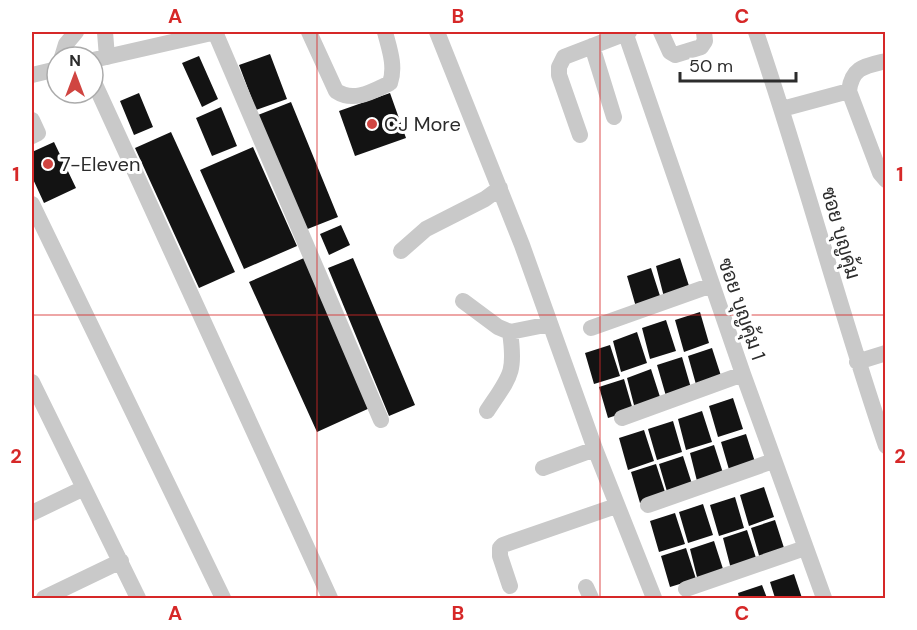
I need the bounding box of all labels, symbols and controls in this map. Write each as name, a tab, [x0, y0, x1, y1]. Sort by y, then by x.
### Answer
text: A	[168, 3, 182, 29]
text: B	[452, 3, 464, 29]
text: C	[735, 3, 749, 29]
north arrow	[45, 45, 105, 105]
scale bar	[680, 45, 796, 83]
text: N	[69, 50, 81, 71]
text: 50 m	[689, 54, 733, 78]
place label: CJ More	[384, 111, 461, 137]
marker: CJ More	[365, 117, 379, 131]
place label: 7-Eleven	[60, 151, 140, 177]
marker: 7-Eleven	[41, 157, 55, 171]
text: 1	[12, 161, 20, 187]
text: 1	[896, 161, 904, 187]
street label: ซอย บุญคุ้ม	[814, 184, 867, 282]
street label: ซอย บุญคุ้ม 1	[711, 255, 772, 364]
text: 2	[10, 443, 22, 469]
text: 2	[894, 443, 906, 469]
text: A	[168, 600, 182, 626]
text: B	[452, 600, 464, 626]
text: C	[735, 600, 749, 626]

